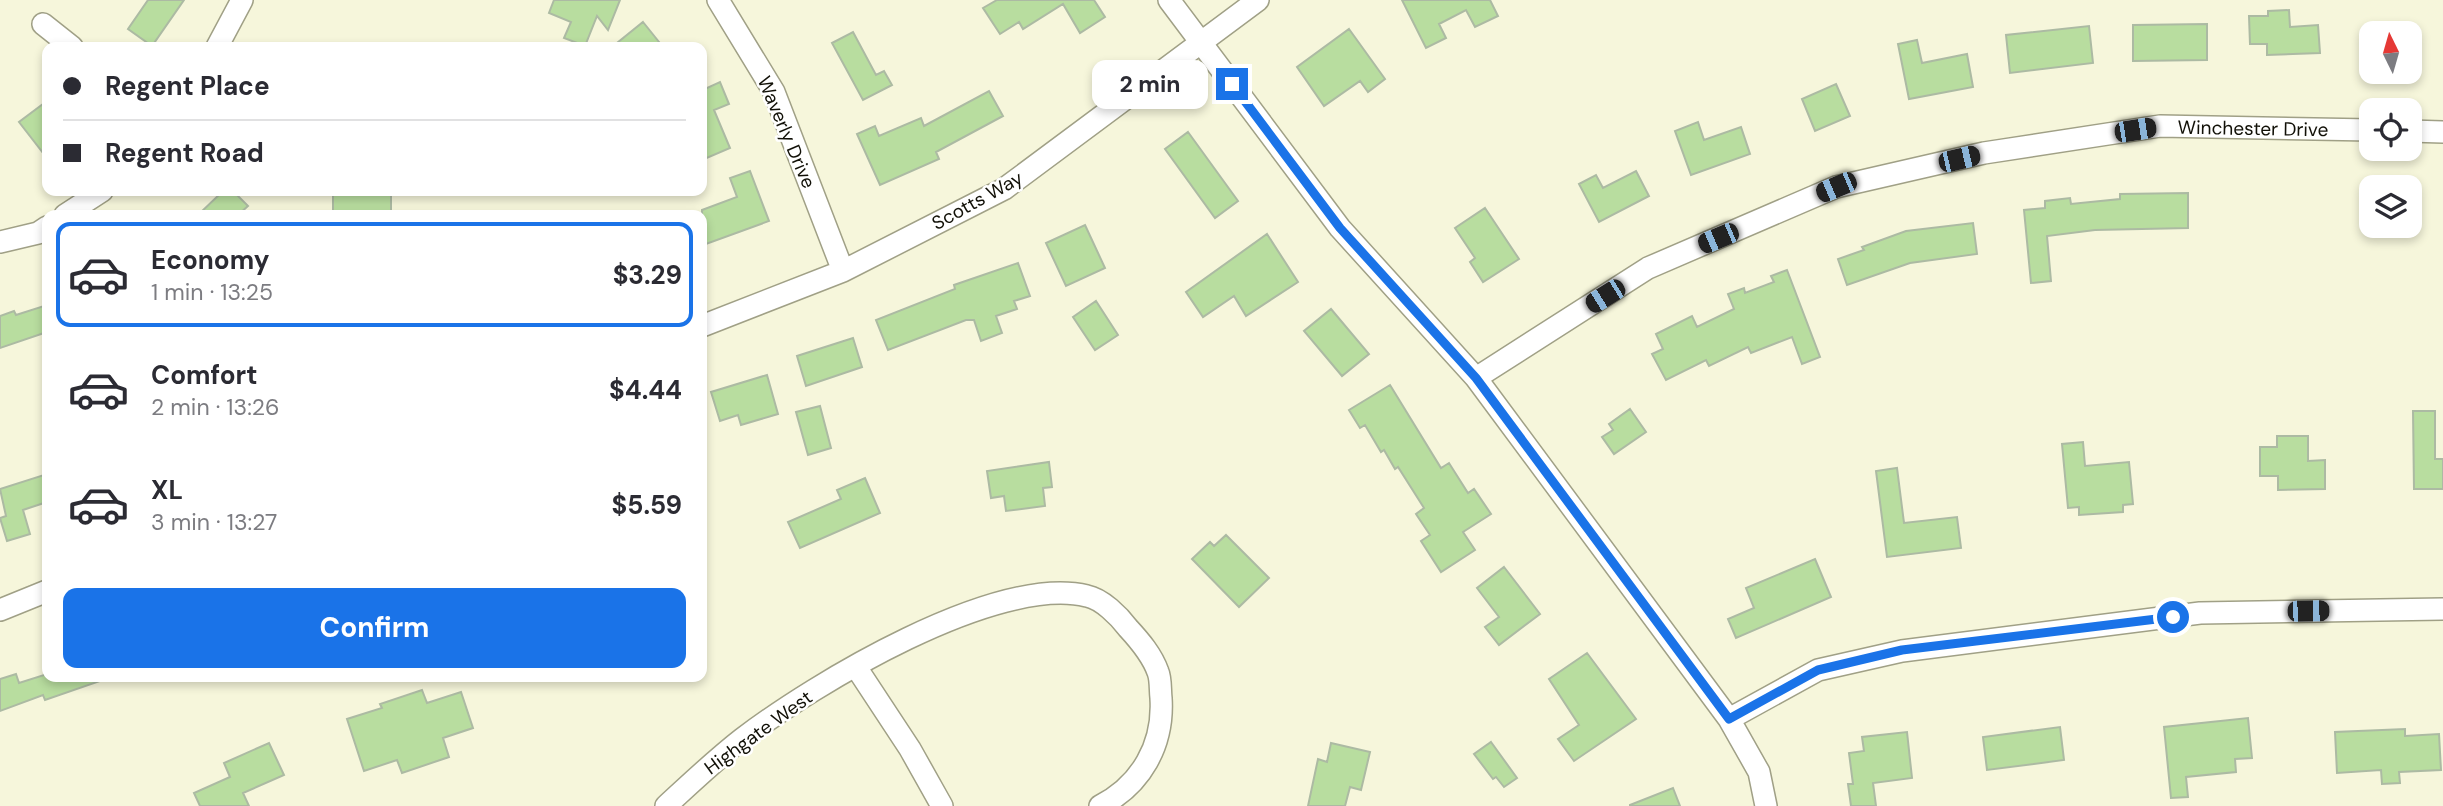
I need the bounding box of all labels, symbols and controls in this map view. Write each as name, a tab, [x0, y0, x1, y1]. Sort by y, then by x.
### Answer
north arrow	[2359, 21, 2422, 84]
map controls	[2359, 21, 2422, 238]
callout: 2 min	[1092, 60, 1208, 108]
route end	[1216, 68, 1248, 100]
text: Regent Place	[105, 69, 270, 103]
text: 2 min	[1120, 69, 1180, 99]
street label: Waverly Drive	[752, 72, 821, 192]
button: locate	[2359, 98, 2422, 161]
street label: Winchester Drive	[2177, 115, 2329, 142]
car	[2113, 116, 2158, 144]
text: Regent Road	[105, 136, 264, 170]
car	[1937, 144, 1982, 174]
street label: Scotts Way	[927, 165, 1028, 236]
car	[1813, 169, 1860, 205]
button: layers	[2359, 175, 2422, 238]
car	[1695, 220, 1742, 256]
icon: car	[67, 243, 130, 306]
text: Economy	[151, 243, 269, 277]
text: $3.29	[613, 258, 682, 292]
car	[1582, 276, 1629, 316]
text: 1 min · 13:25	[151, 277, 273, 307]
icon: car	[67, 358, 130, 421]
text: Comfort	[151, 358, 257, 392]
text: $4.44	[609, 373, 682, 407]
text: 2 min · 13:26	[151, 392, 279, 422]
icon: car	[67, 473, 130, 536]
text: XL	[151, 473, 183, 507]
text: $5.59	[612, 488, 682, 522]
text: 3 min · 13:27	[151, 507, 277, 537]
button: Confirm	[63, 588, 686, 668]
car	[2287, 600, 2330, 622]
route start	[2157, 601, 2189, 633]
street label: Highgate West	[699, 685, 817, 780]

